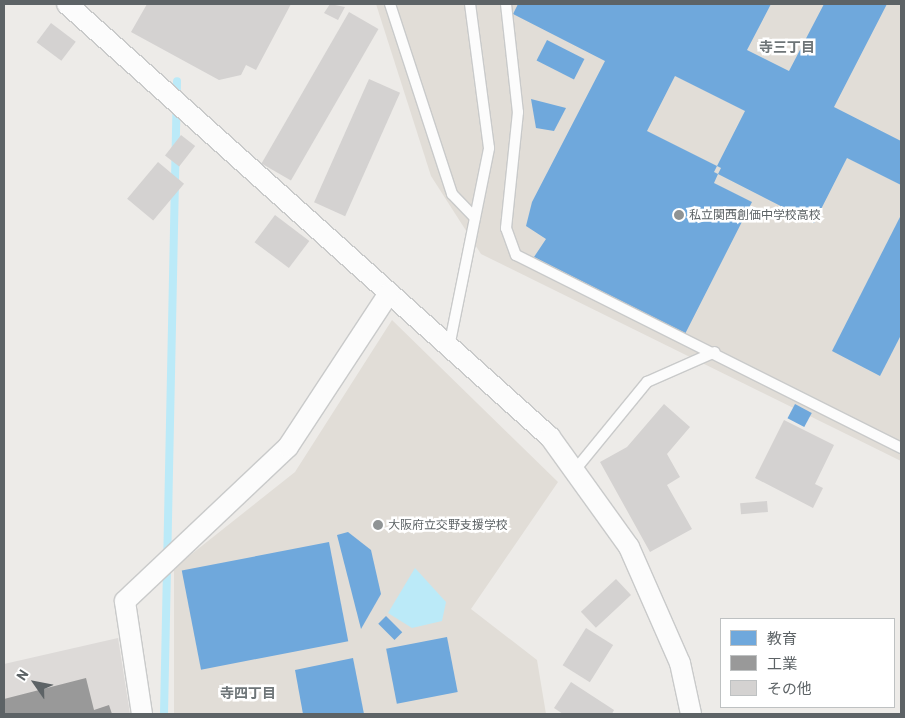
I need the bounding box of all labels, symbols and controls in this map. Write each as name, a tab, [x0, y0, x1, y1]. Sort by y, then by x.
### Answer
district label: 寺三丁目	[759, 39, 815, 55]
place label: 私立関西創価中学校高校	[689, 208, 821, 222]
marker: 私立関西創価中学校高校	[673, 209, 685, 221]
place label: 大阪府立交野支援学校	[388, 518, 508, 532]
marker: 大阪府立交野支援学校	[372, 519, 384, 531]
legend	[720, 618, 895, 708]
text: 教育	[767, 629, 797, 647]
text: 工業	[767, 654, 797, 672]
north arrow	[10, 658, 60, 708]
text: N	[12, 666, 32, 683]
text: その他	[767, 679, 812, 697]
district label: 寺四丁目	[220, 685, 276, 701]

